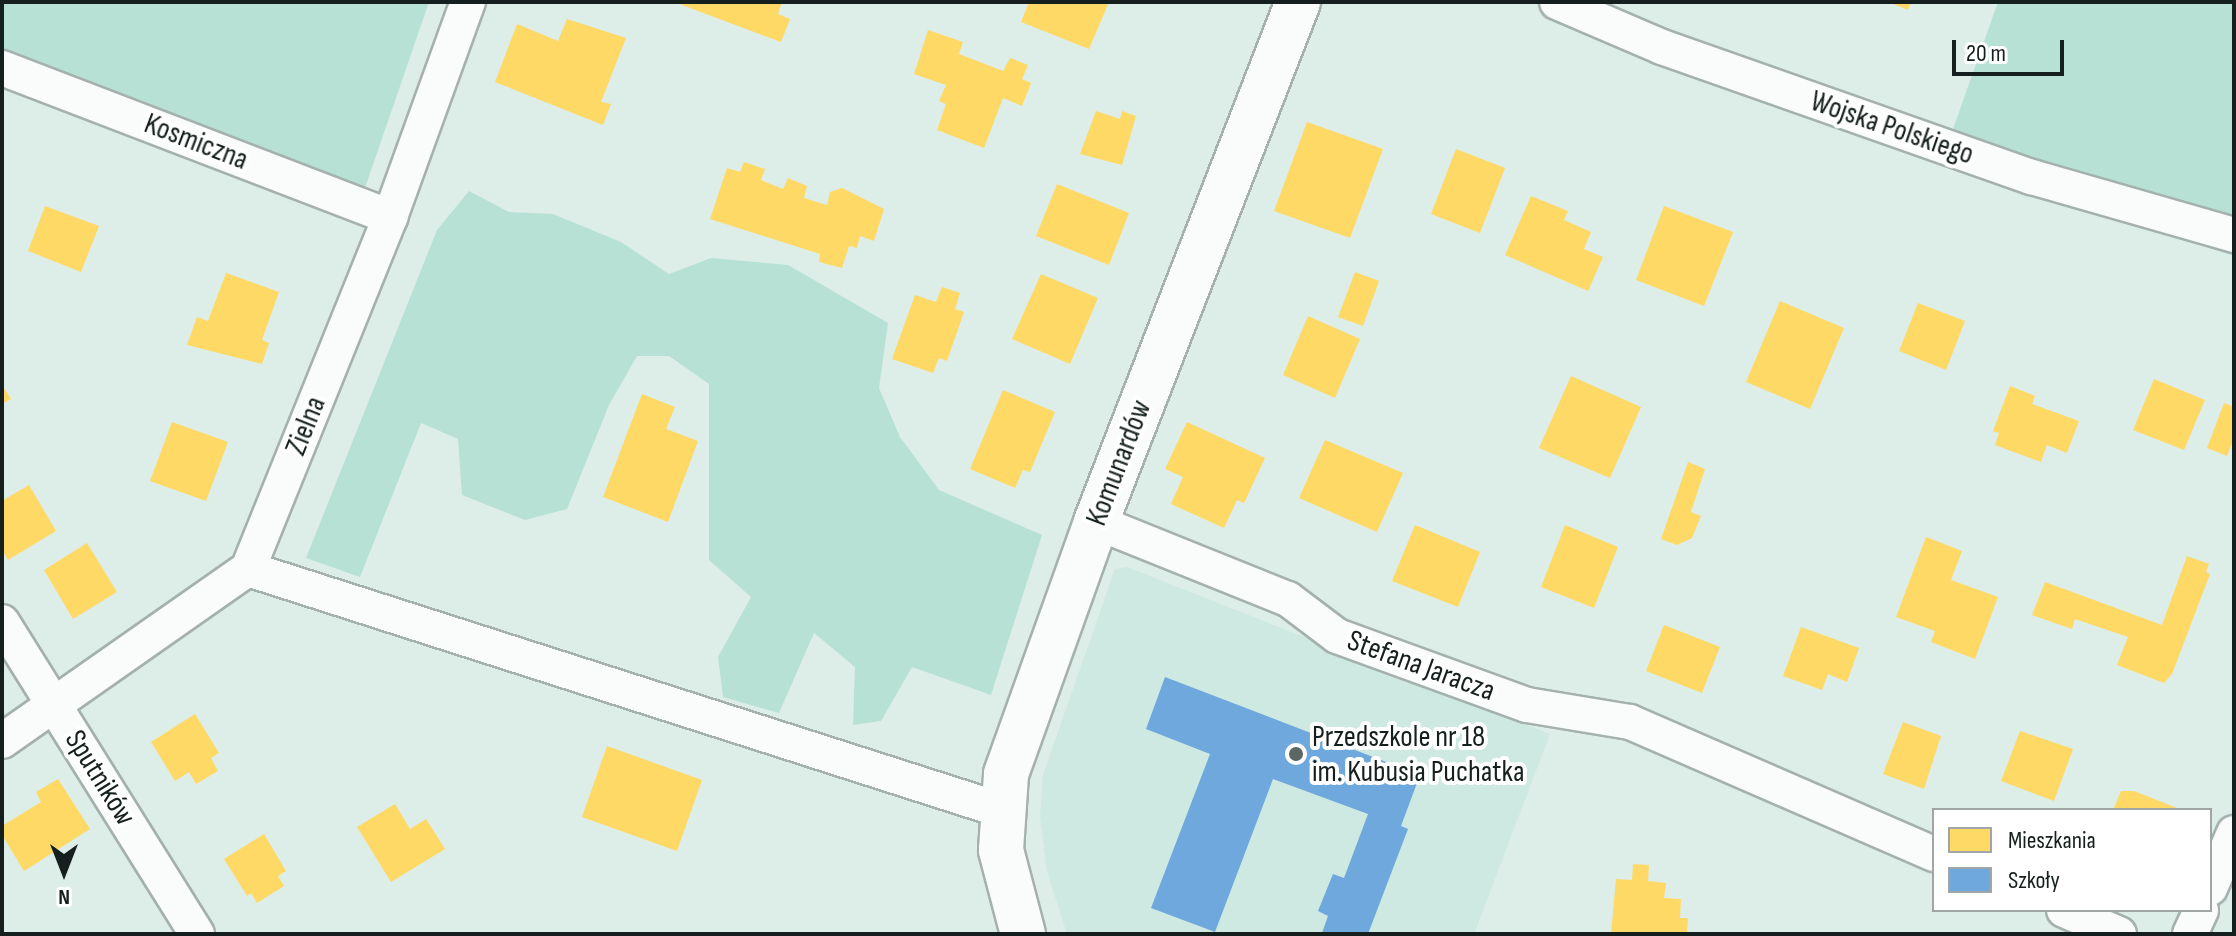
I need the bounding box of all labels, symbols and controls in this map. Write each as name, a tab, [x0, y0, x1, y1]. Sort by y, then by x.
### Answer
scale bar	[1956, 24, 2068, 74]
text: 20 m	[1966, 39, 2006, 68]
street label: Wojska Polskiego	[1806, 83, 1978, 173]
street label: Kosmiczna	[139, 106, 253, 178]
street label: Zielna	[278, 391, 334, 461]
street label: Komunardów	[1079, 395, 1159, 531]
street label: Stefana Jaracza	[1342, 623, 1500, 709]
place label: Przedszkole nr 18 im. Kubusia Puchatka	[1312, 719, 1524, 790]
street label: Sputników	[57, 724, 143, 832]
marker: Przedszkole nr 18 im. Kubusia Puchatka	[1287, 745, 1305, 763]
legend	[1932, 808, 2212, 912]
text: Mieszkania	[2008, 826, 2096, 855]
north arrow	[24, 832, 104, 912]
text: Szkoły	[2008, 866, 2060, 895]
text: N	[58, 883, 70, 910]

